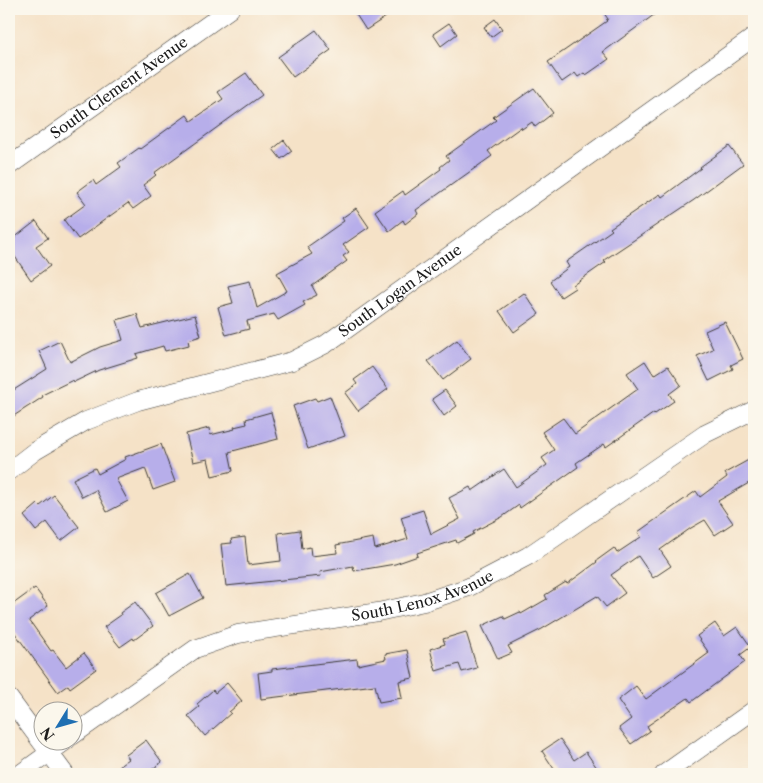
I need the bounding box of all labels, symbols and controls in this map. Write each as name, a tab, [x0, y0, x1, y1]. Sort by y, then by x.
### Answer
street label: South Clement Avenue	[46, 32, 191, 143]
street label: South Logan Avenue	[335, 240, 465, 341]
street label: South Lenox Avenue	[350, 566, 497, 625]
north arrow	[32, 700, 82, 750]
text: N	[37, 724, 58, 744]

